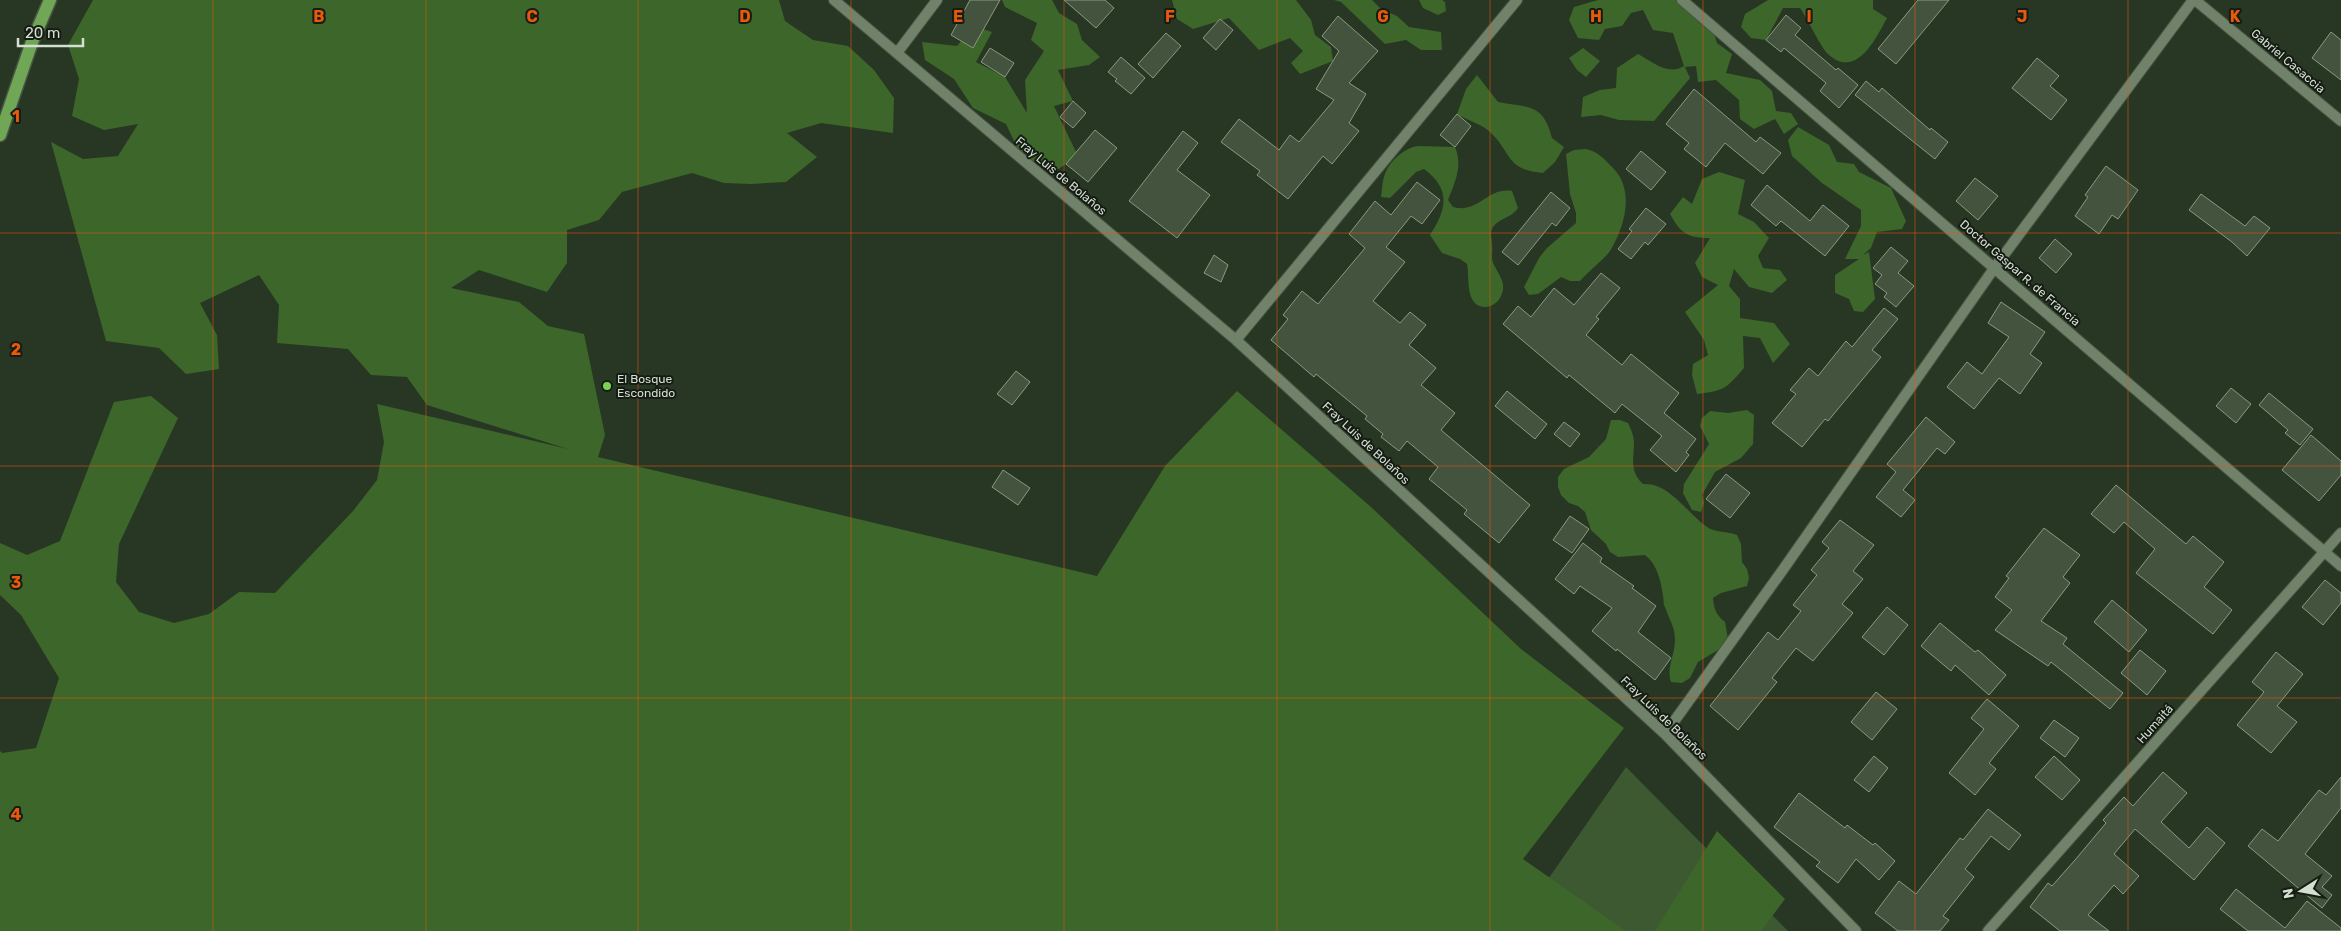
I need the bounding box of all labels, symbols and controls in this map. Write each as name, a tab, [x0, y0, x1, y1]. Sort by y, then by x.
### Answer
text: B	[313, 7, 325, 26]
text: C	[526, 7, 538, 26]
text: D	[739, 7, 751, 26]
text: E	[953, 7, 963, 26]
text: F	[1165, 7, 1175, 26]
text: G	[1377, 7, 1389, 26]
text: H	[1590, 7, 1602, 26]
text: I	[1806, 7, 1812, 26]
text: J	[2017, 7, 2027, 26]
text: K	[2230, 7, 2241, 26]
scale bar	[18, 15, 82, 47]
text: 20 m	[25, 24, 60, 42]
street label: Gabriel Casaccia	[2248, 26, 2328, 96]
text: 1	[12, 107, 20, 126]
street label: Fray Luis de Bolaños	[1013, 134, 1109, 218]
street label: Doctor Gaspar R. de Francia	[1957, 217, 2083, 329]
text: 2	[11, 340, 21, 359]
place label: El Bosque Escondido	[617, 372, 675, 400]
marker: El Bosque Escondido	[601, 380, 613, 392]
street label: Fray Luis de Bolaños	[1319, 399, 1413, 487]
text: 3	[11, 573, 21, 592]
street label: Fray Luis de Bolaños	[1618, 673, 1710, 763]
street label: Humaitá	[2134, 702, 2176, 746]
text: 4	[11, 805, 22, 824]
north arrow	[2276, 866, 2326, 916]
text: N	[2279, 887, 2298, 900]

